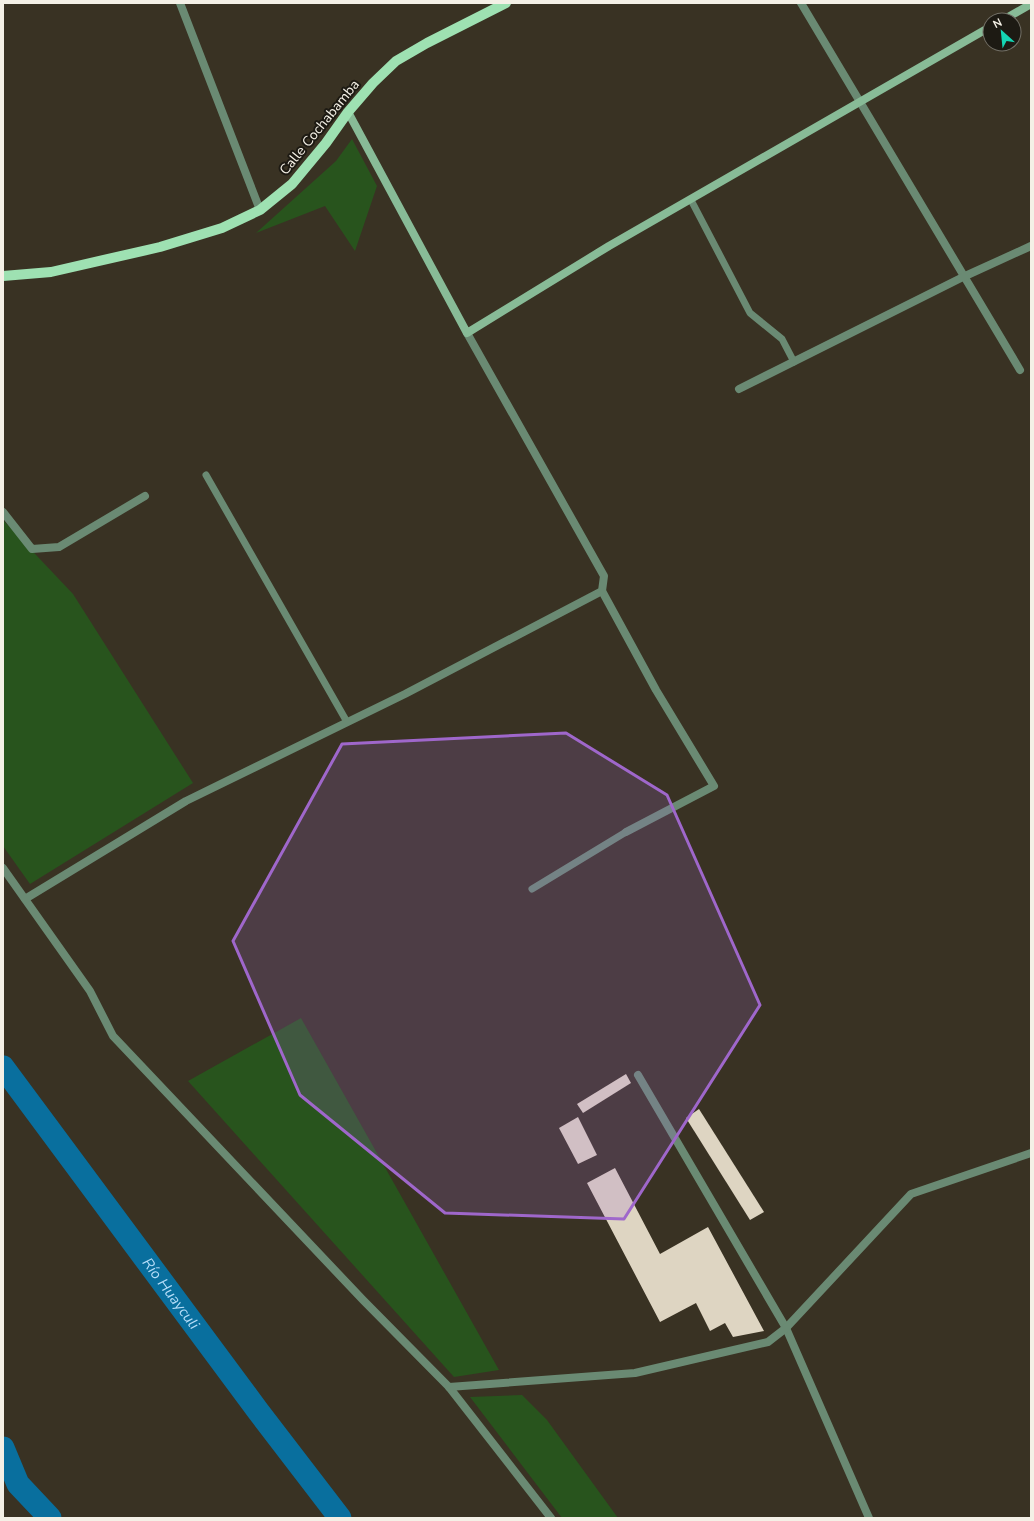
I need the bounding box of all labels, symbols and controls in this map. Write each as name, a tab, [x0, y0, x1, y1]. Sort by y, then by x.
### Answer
north arrow	[982, 12, 1022, 52]
text: N	[991, 15, 1005, 32]
street label: Calle Cochabamba	[275, 76, 364, 179]
water label: Río Huayculi	[138, 1254, 204, 1334]

